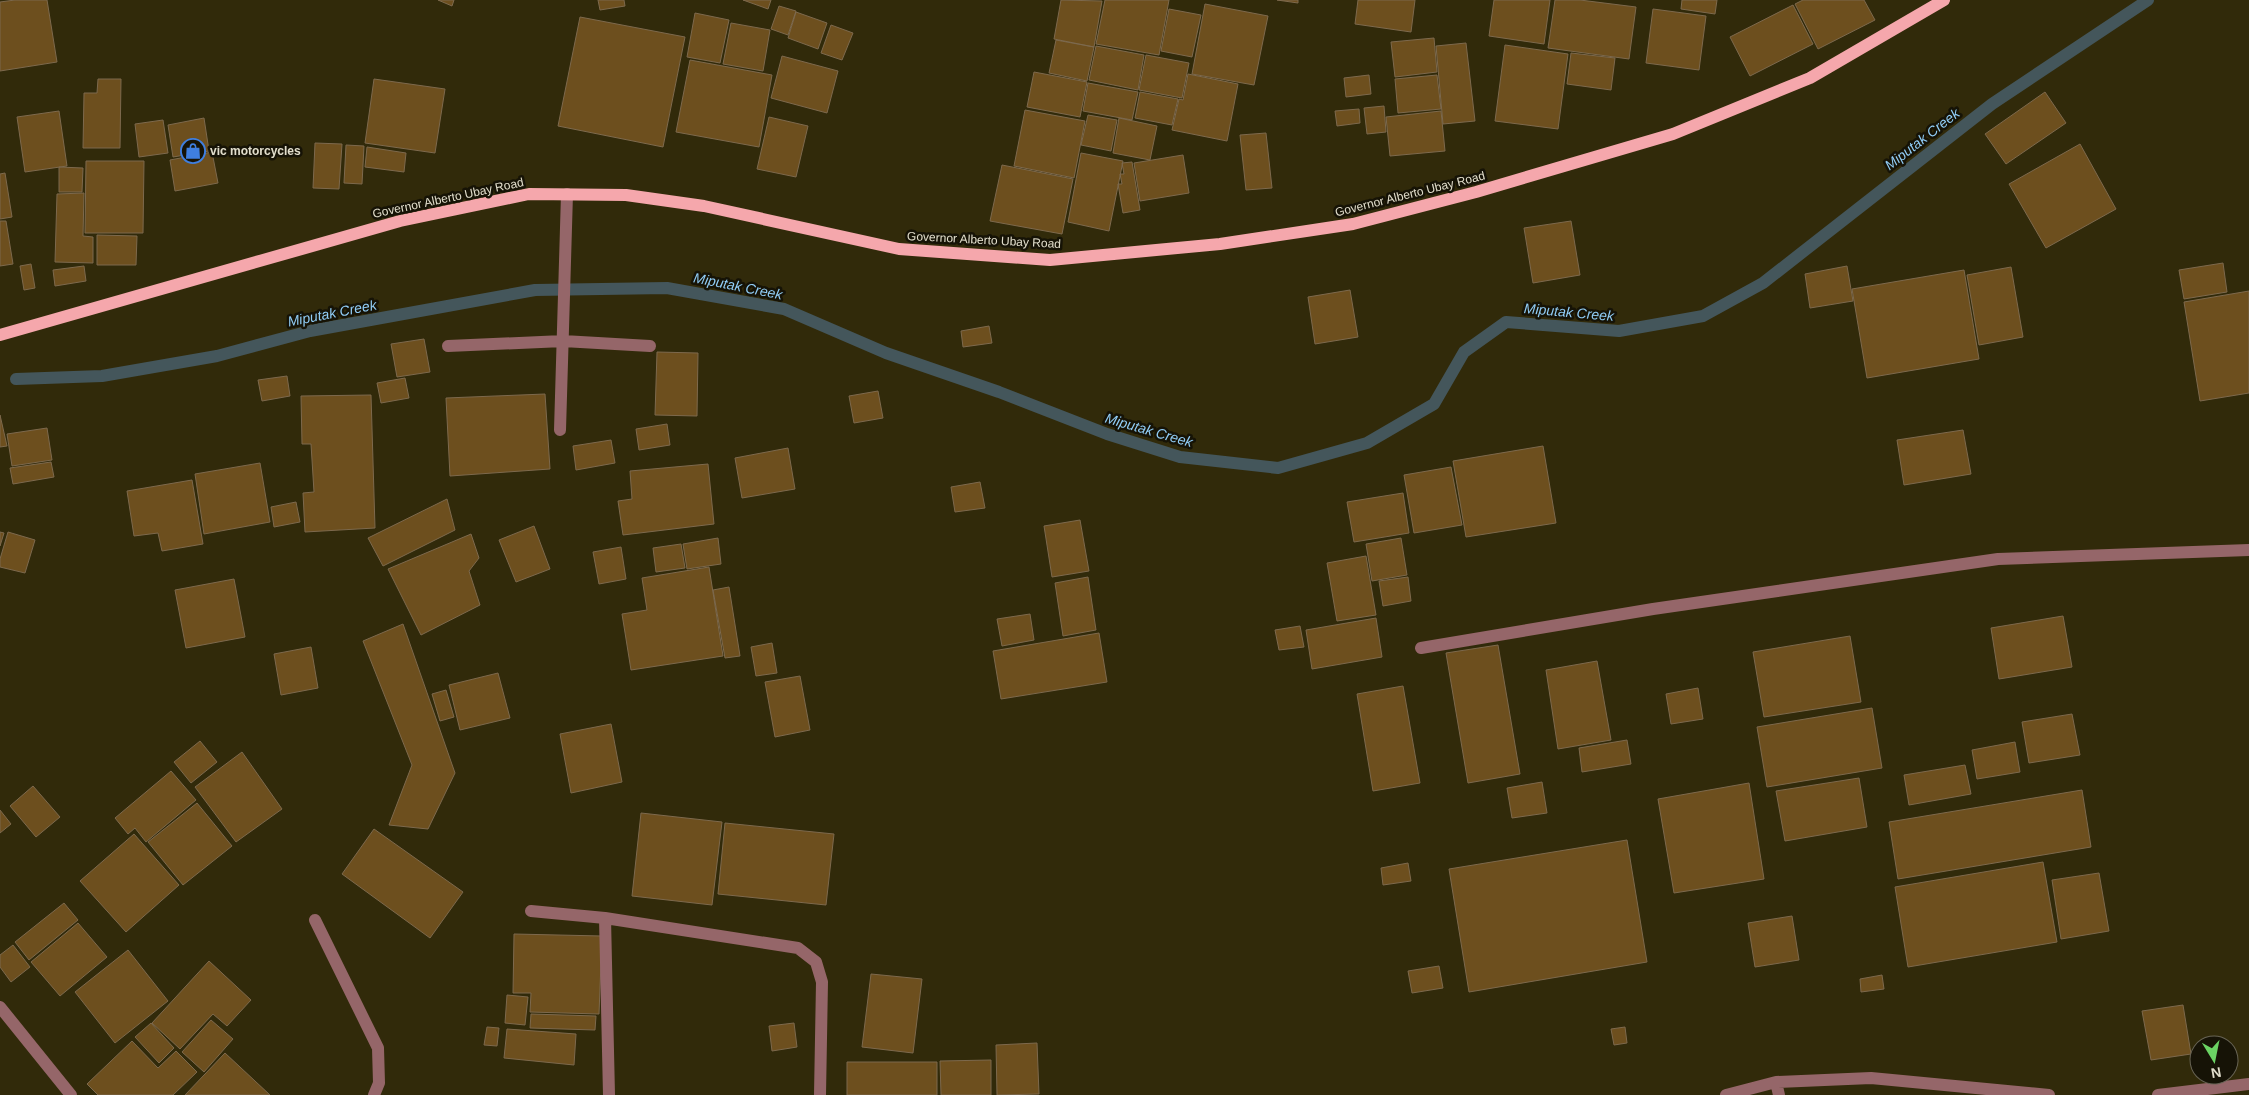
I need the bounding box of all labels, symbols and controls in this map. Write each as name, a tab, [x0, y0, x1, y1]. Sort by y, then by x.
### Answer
water label: Miputak Creek	[1882, 104, 1963, 173]
shop icon: vic motorcycles	[180, 138, 206, 164]
place label: vic motorcycles	[210, 144, 301, 158]
street label: Governor Alberto Ubay Road	[1334, 169, 1486, 219]
street label: Governor Alberto Ubay Road	[371, 175, 525, 221]
street label: Governor Alberto Ubay Road	[907, 229, 1061, 251]
water label: Miputak Creek	[692, 270, 785, 303]
water label: Miputak Creek	[286, 296, 379, 329]
water label: Miputak Creek	[1523, 300, 1616, 324]
water label: Miputak Creek	[1103, 410, 1196, 450]
north arrow	[2189, 1035, 2239, 1085]
text: N	[2210, 1064, 2223, 1082]

